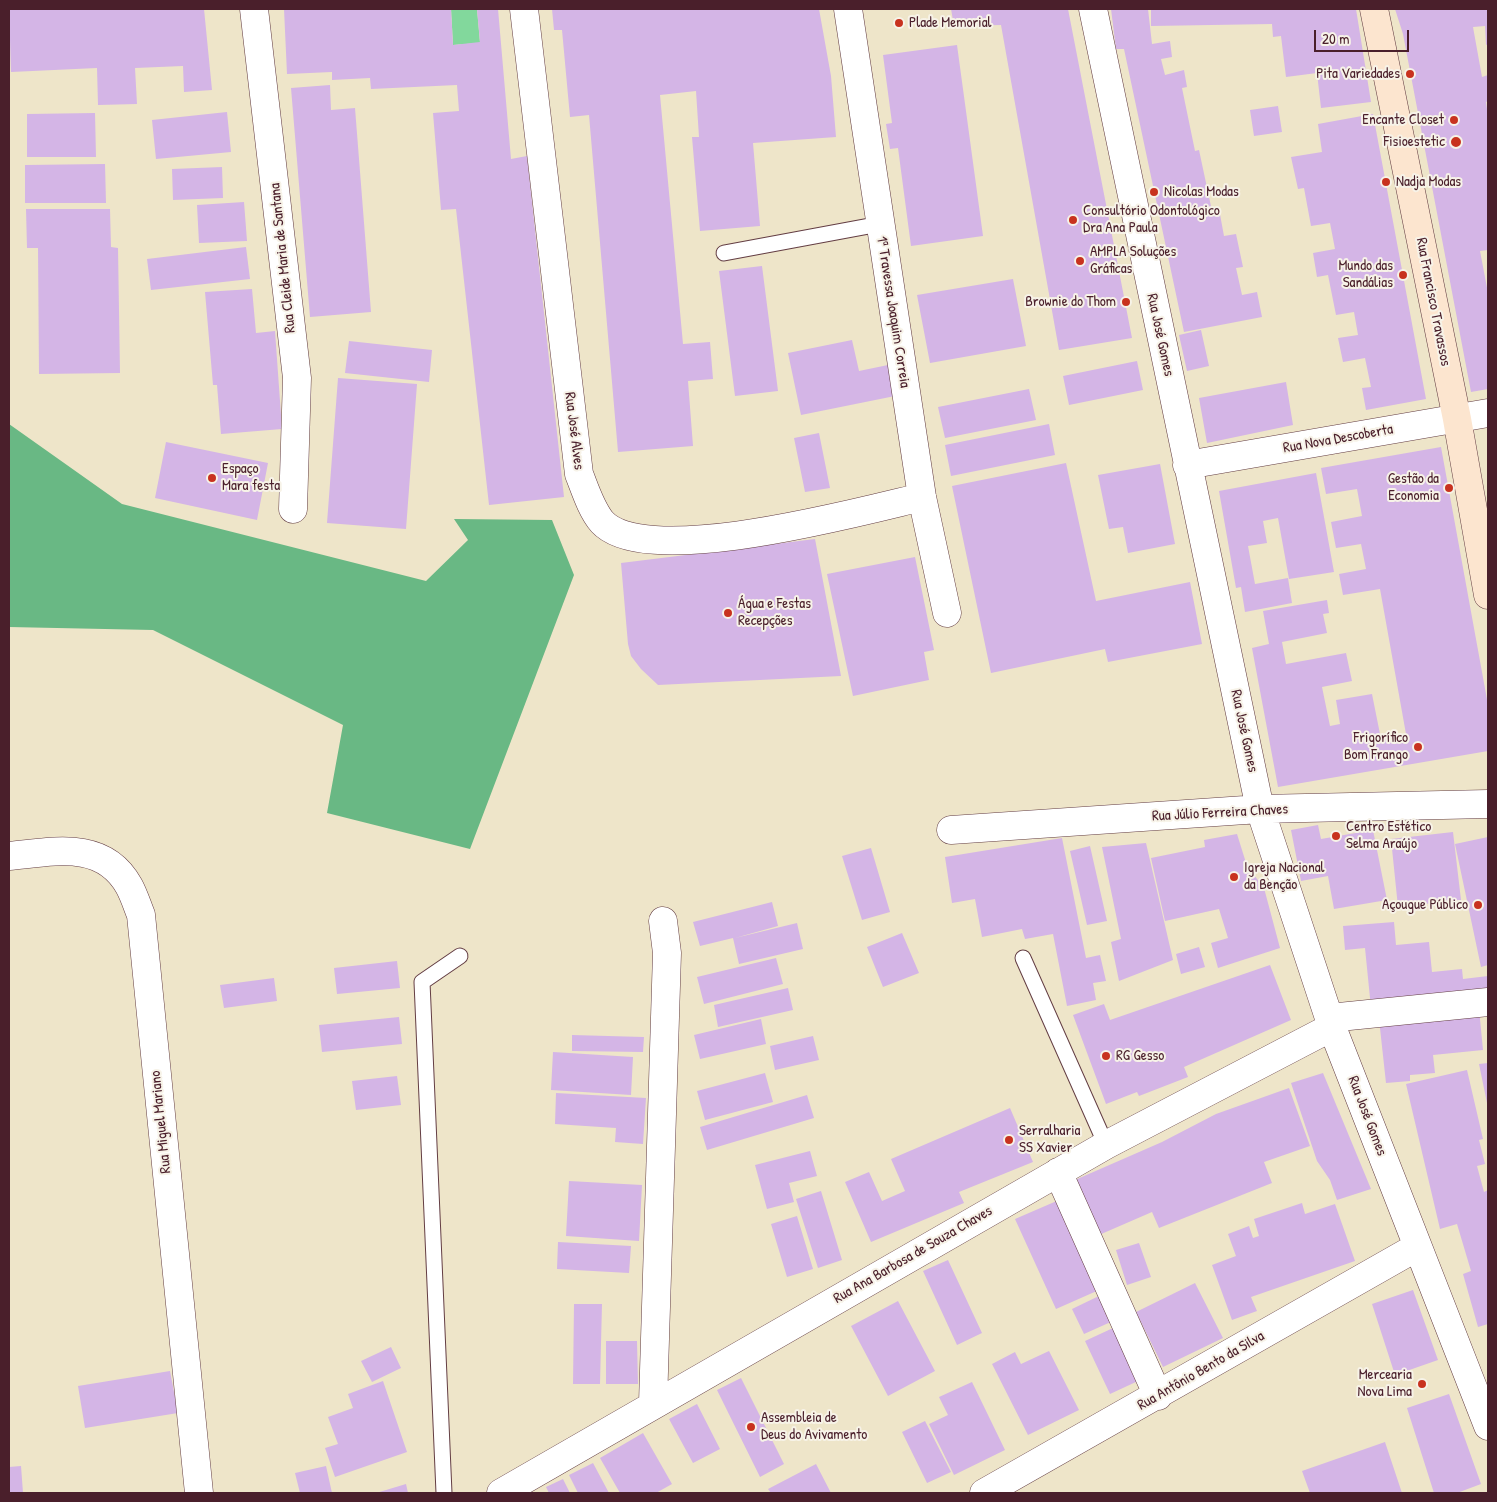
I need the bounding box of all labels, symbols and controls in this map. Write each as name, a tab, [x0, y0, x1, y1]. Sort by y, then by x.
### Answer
place label: Plade Memorial	[909, 14, 991, 32]
marker: Plade Memorial	[893, 17, 905, 29]
scale bar	[1317, 20, 1412, 52]
text: 20 m	[1322, 28, 1349, 49]
place label: Pita Variedades	[1316, 65, 1400, 83]
marker: Pita Variedades	[1404, 68, 1416, 80]
place label: Encante Closet	[1362, 111, 1444, 129]
marker: Encante Closet	[1448, 114, 1460, 126]
place label: Fisioestetic	[1384, 133, 1445, 151]
marker: Fisioestetic	[1449, 135, 1463, 149]
place label: Nadja Modas	[1396, 173, 1461, 191]
marker: Nadja Modas	[1380, 176, 1392, 188]
street label: Rua Cleide Maria de Santana	[266, 182, 300, 334]
place label: Nicolas Modas	[1164, 183, 1239, 201]
marker: Nicolas Modas	[1148, 186, 1160, 198]
place label: Consultório Odontológico Dra Ana Paula	[1083, 202, 1220, 237]
marker: Consultório Odontológico Dra Ana Paula	[1067, 214, 1079, 226]
street label: 1ª Travessa Joaquim Correia	[872, 235, 914, 389]
street label: Rua Francisco Travassos	[1412, 236, 1454, 368]
place label: AMPLA Soluções Gráficas	[1090, 243, 1176, 278]
marker: AMPLA Soluções Gráficas	[1074, 255, 1086, 267]
place label: Mundo das Sandálias	[1338, 257, 1393, 292]
marker: Mundo das Sandálias	[1397, 269, 1409, 281]
street label: Rua José Gomes	[1142, 292, 1178, 378]
place label: Brownie do Thom	[1025, 293, 1116, 311]
marker: Brownie do Thom	[1120, 296, 1132, 308]
street label: Rua José Alves	[560, 391, 588, 471]
street label: Rua Nova Descoberta	[1282, 420, 1394, 458]
place label: Espaço Mara festa	[222, 460, 280, 495]
place label: Gestão da Economia	[1388, 470, 1439, 505]
marker: Espaço Mara festa	[206, 472, 218, 484]
marker: Gestão da Economia	[1443, 482, 1455, 494]
place label: Água e Festas Recepções	[738, 595, 811, 630]
marker: Água e Festas Recepções	[722, 607, 734, 619]
street label: Rua José Gomes	[1226, 688, 1262, 774]
place label: Frigorífico Bom Frango	[1344, 729, 1408, 764]
marker: Frigorífico Bom Frango	[1412, 741, 1424, 753]
street label: Rua Júlio Ferreira Chaves	[1151, 800, 1289, 826]
place label: Centro Estético Selma Araújo	[1346, 818, 1431, 853]
marker: Centro Estético Selma Araújo	[1330, 830, 1342, 842]
place label: Igreja Nacional da Benção	[1244, 859, 1325, 894]
marker: Igreja Nacional da Benção	[1228, 871, 1240, 883]
place label: Açougue Público	[1382, 896, 1468, 914]
marker: Açougue Público	[1472, 899, 1484, 911]
place label: RG Gesso	[1116, 1047, 1164, 1065]
marker: RG Gesso	[1100, 1050, 1112, 1062]
street label: Rua Miguel Mariano	[147, 1070, 175, 1174]
street label: Rua José Gomes	[1344, 1074, 1390, 1158]
place label: Serralharia SS Xavier	[1019, 1122, 1080, 1157]
marker: Serralharia SS Xavier	[1003, 1134, 1015, 1146]
street label: Rua Ana Barbosa de Souza Chaves	[830, 1202, 996, 1308]
street label: Rua Antônio Bento da Silva	[1134, 1327, 1268, 1415]
place label: Mercearia Nova Lima	[1358, 1366, 1412, 1401]
marker: Mercearia Nova Lima	[1416, 1378, 1428, 1390]
place label: Assembleia de Deus do Avivamento	[761, 1409, 867, 1444]
marker: Assembleia de Deus do Avivamento	[745, 1421, 757, 1433]

